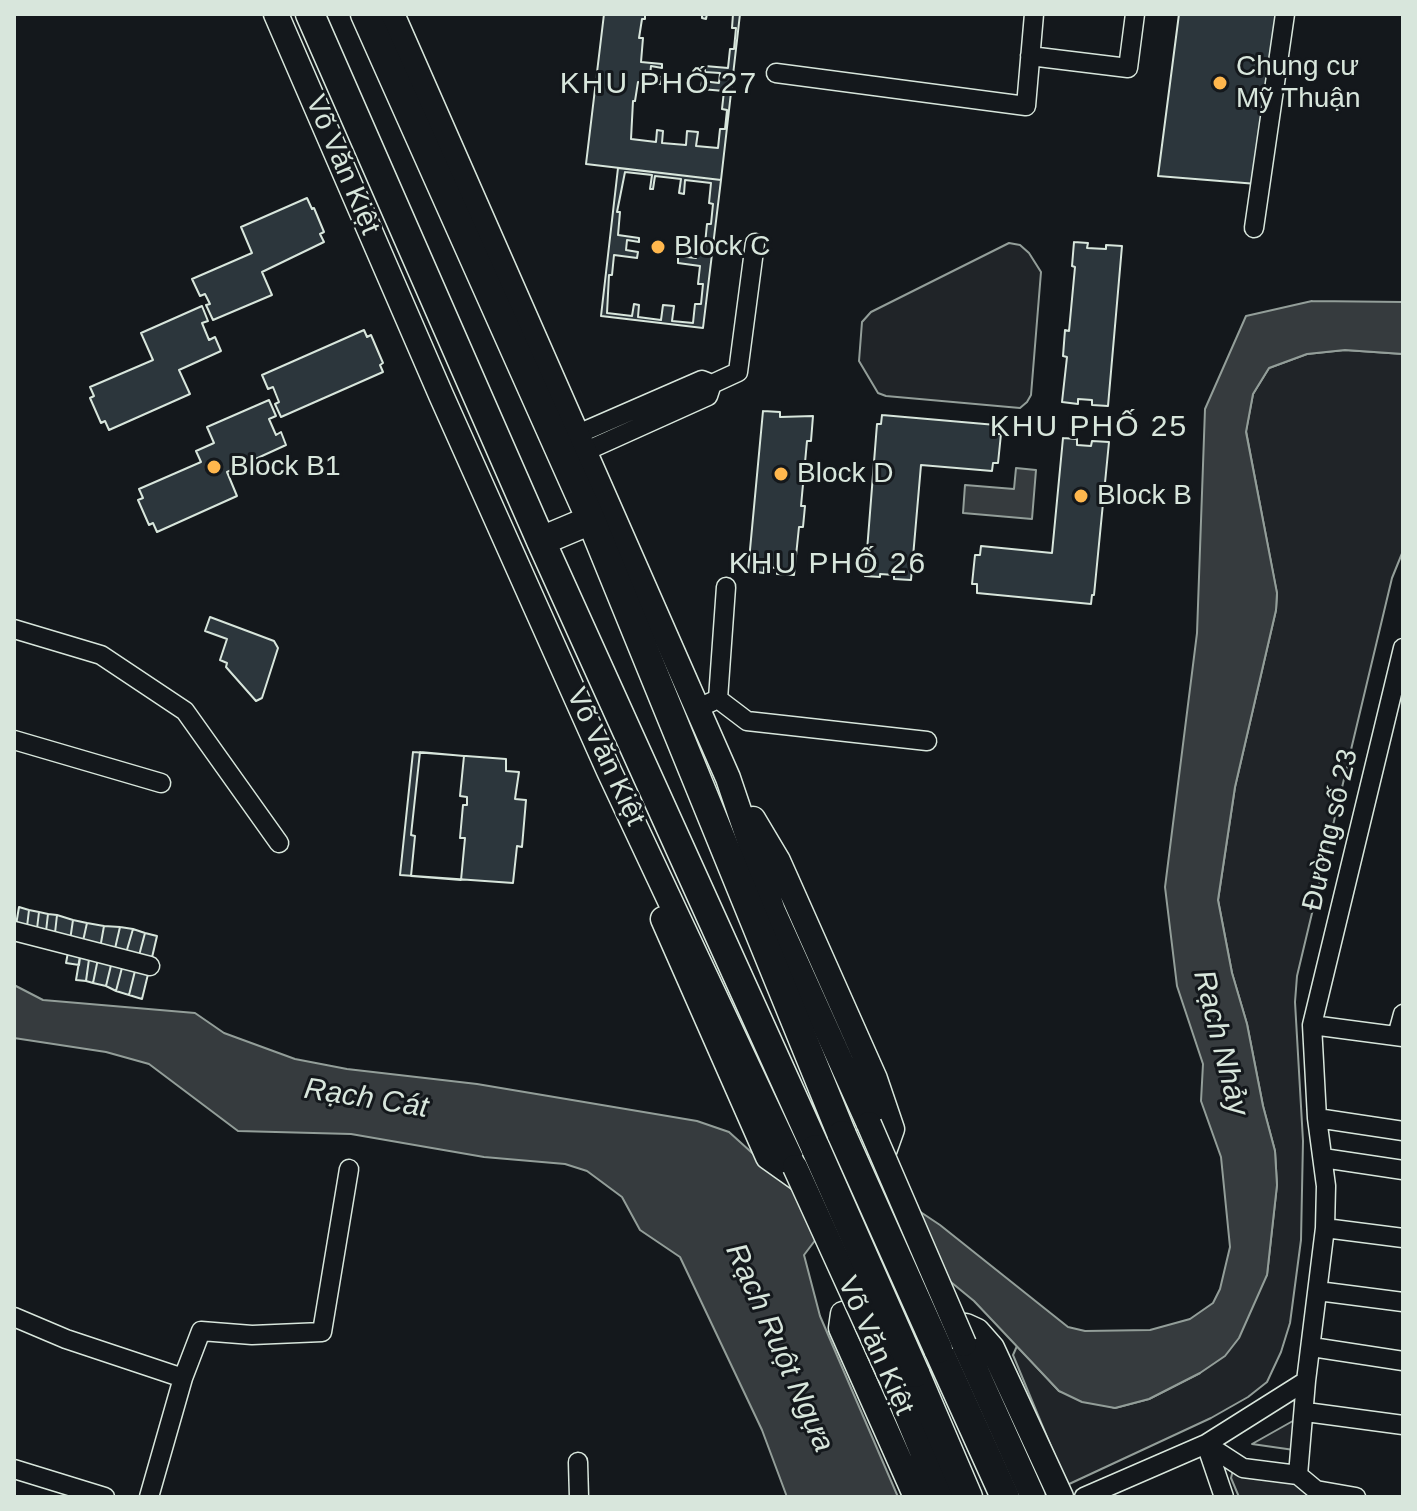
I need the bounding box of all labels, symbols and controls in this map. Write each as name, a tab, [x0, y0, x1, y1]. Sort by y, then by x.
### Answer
place label: Chung cư Mỹ Thuận	[1236, 50, 1360, 116]
district label: KHU PHỐ 27	[560, 67, 758, 103]
marker: Chung cư Mỹ Thuận	[1211, 74, 1229, 92]
street label: Võ Văn Kiệt	[298, 90, 386, 240]
place label: Block C	[674, 230, 770, 264]
marker: Block C	[649, 238, 667, 256]
district label: KHU PHỐ 25	[990, 410, 1188, 446]
place label: Block B1	[230, 450, 340, 484]
place label: Block D	[797, 457, 893, 491]
marker: Block B1	[205, 458, 223, 476]
marker: Block D	[772, 465, 790, 483]
place label: Block B	[1097, 479, 1192, 513]
marker: Block B	[1072, 487, 1090, 505]
district label: KHU PHỐ 26	[729, 547, 927, 583]
street label: Võ Văn Kiệt	[559, 683, 651, 831]
street label: Đường số 23	[1296, 746, 1366, 914]
water label: Rạch Nhảy	[1185, 967, 1255, 1119]
water label: Rạch Cát	[301, 1071, 431, 1127]
water label: Rạch Ruột Ngựa	[717, 1238, 841, 1458]
street label: Võ Văn Kiệt	[830, 1272, 920, 1420]

